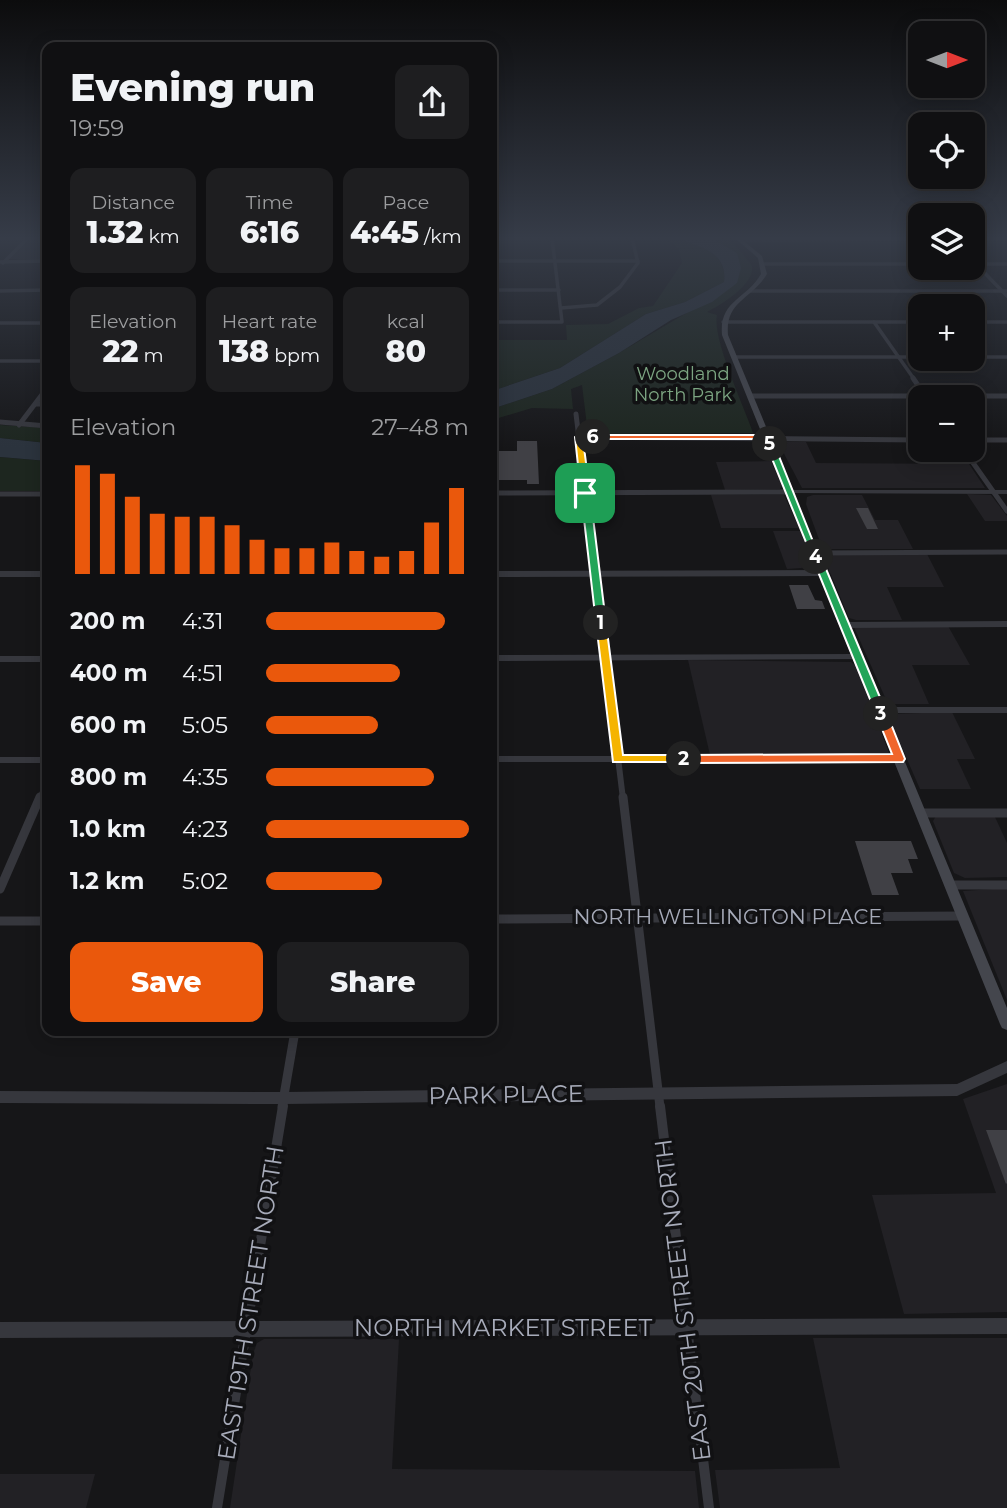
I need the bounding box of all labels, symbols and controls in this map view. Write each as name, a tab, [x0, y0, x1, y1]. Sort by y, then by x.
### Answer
north arrow	[908, 21, 985, 98]
map controls	[908, 21, 985, 462]
text: Evening run	[70, 64, 315, 111]
button: share	[395, 65, 469, 139]
button: locate	[908, 112, 985, 189]
text: 19:59	[70, 114, 124, 142]
text: Distance	[91, 191, 175, 214]
text: Time	[246, 191, 293, 214]
text: Pace	[383, 191, 429, 214]
button: layers	[908, 203, 985, 280]
text: 1.32	[87, 214, 143, 251]
text: 6:16	[240, 214, 299, 251]
text: 4:45	[350, 214, 419, 251]
text: km	[143, 225, 180, 248]
text: /km	[419, 225, 462, 248]
button: +	[908, 294, 985, 371]
text: Elevation	[89, 310, 177, 333]
text: Heart rate	[222, 310, 317, 333]
text: kcal	[387, 310, 425, 333]
text: 22	[103, 333, 139, 370]
text: 138	[219, 333, 269, 370]
text: 80	[386, 333, 426, 370]
text: m	[139, 344, 164, 367]
text: bpm	[269, 344, 320, 367]
park label: Woodland North Park	[634, 363, 733, 406]
button: −	[908, 385, 985, 462]
text: Elevation	[70, 413, 176, 441]
text: 27–48 m	[371, 413, 469, 441]
pin: 6	[576, 420, 610, 454]
text: 6	[586, 425, 599, 448]
pin: 5	[752, 426, 788, 462]
text: 5	[764, 432, 775, 455]
pin	[555, 463, 615, 523]
icon: arrive	[566, 474, 604, 512]
pin: 4	[798, 540, 834, 574]
text: 4	[809, 545, 822, 568]
pin: 1	[584, 606, 618, 640]
text: 200 m	[70, 607, 145, 635]
text: 4:31	[182, 607, 224, 635]
text: 1	[597, 611, 604, 634]
text: 400 m	[70, 659, 148, 687]
text: 4:51	[182, 659, 224, 687]
pin: 3	[864, 696, 898, 732]
text: 3	[875, 702, 886, 725]
text: 600 m	[70, 711, 147, 739]
text: 5:05	[182, 711, 228, 739]
pin: 2	[666, 742, 702, 776]
text: 2	[678, 747, 689, 770]
text: 800 m	[70, 763, 147, 791]
text: 4:35	[182, 763, 228, 791]
text: 1.0 km	[70, 815, 146, 843]
text: 4:23	[182, 815, 228, 843]
text: 1.2 km	[70, 867, 144, 895]
text: 5:02	[182, 867, 228, 895]
street label: NORTH WELLINGTON PLACE	[574, 904, 882, 929]
button: Save	[70, 942, 263, 1022]
button: Share	[277, 942, 469, 1022]
street label: PARK PLACE	[428, 1079, 584, 1110]
street label: EAST 20TH STREET NORTH	[648, 1137, 717, 1463]
street label: EAST 19TH STREET NORTH	[211, 1144, 290, 1462]
street label: NORTH MARKET STREET	[354, 1313, 652, 1342]

